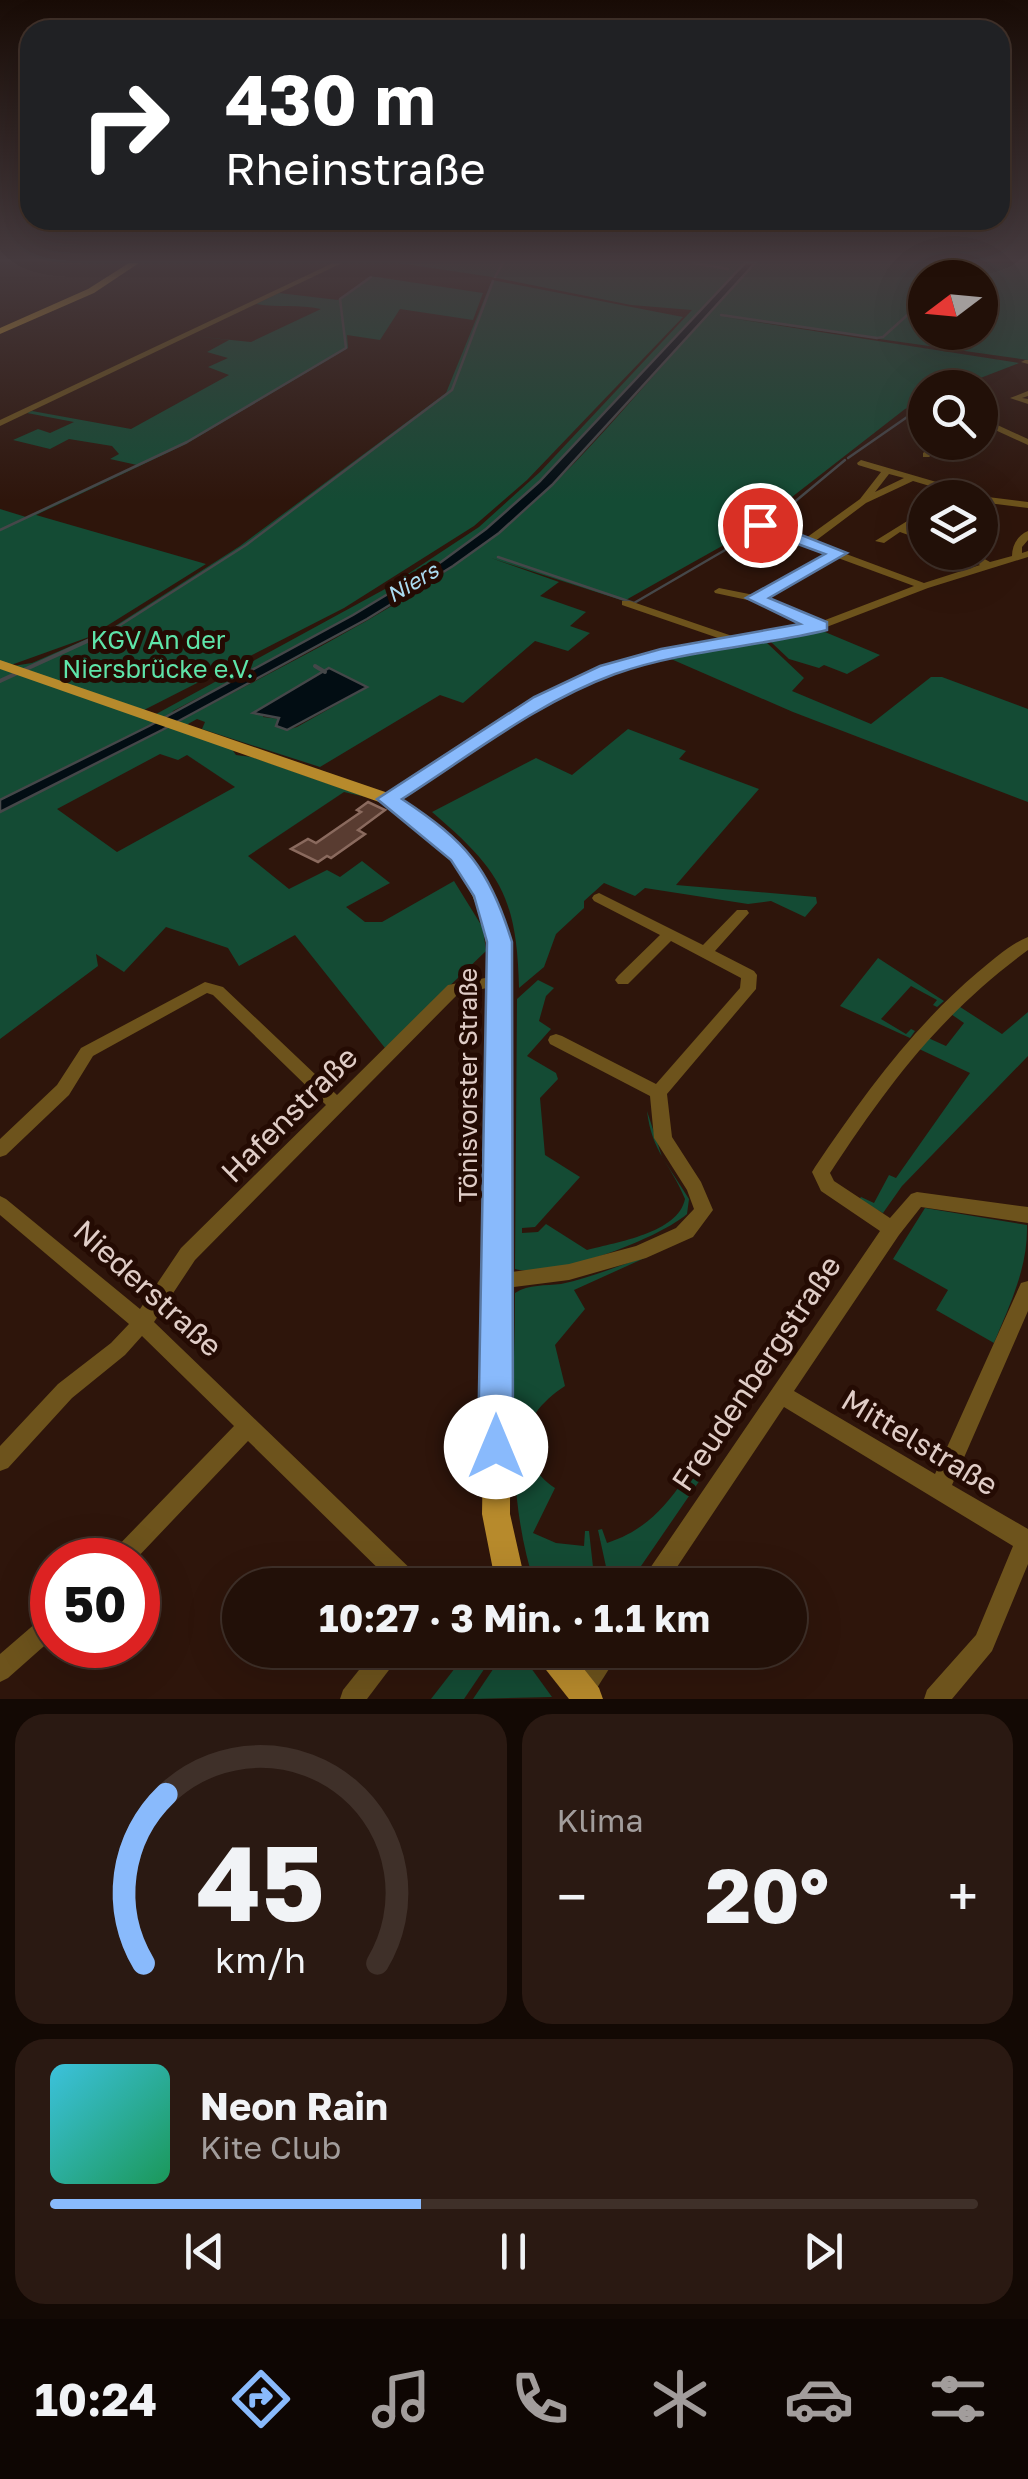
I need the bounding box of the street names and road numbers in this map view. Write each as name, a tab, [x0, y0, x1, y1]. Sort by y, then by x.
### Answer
street label: Tönisvorster Straße	[452, 968, 483, 1202]
street label: Hafenstraße	[214, 1039, 364, 1189]
street label: Niederstraße	[67, 1212, 229, 1364]
street label: Freudenbergstraße	[664, 1249, 848, 1497]
street label: Mittelstraße	[835, 1381, 1005, 1503]

